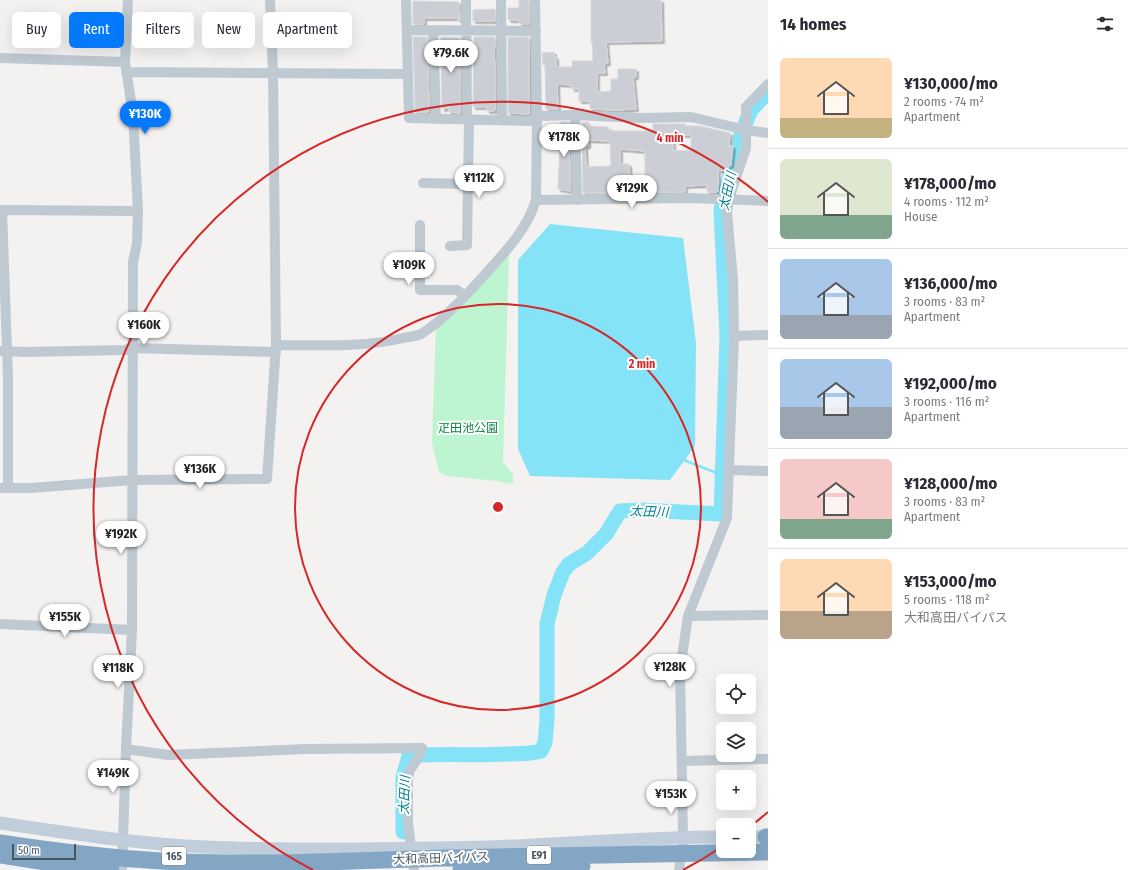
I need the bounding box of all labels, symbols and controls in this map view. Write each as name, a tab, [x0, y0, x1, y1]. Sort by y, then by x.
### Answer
chip: Buy	[12, 12, 61, 48]
chip: Rent	[69, 12, 124, 48]
chip: Filters	[132, 12, 194, 48]
chip: New	[202, 12, 255, 48]
chip: Apartment	[263, 12, 352, 48]
icon: filters	[1094, 13, 1116, 35]
text: 14 homes	[780, 14, 847, 35]
pin: ¥79.6K	[418, 40, 484, 74]
text: ¥79.6K	[433, 45, 469, 60]
text: ¥130,000/mo	[904, 73, 998, 94]
icon: home	[812, 74, 860, 122]
text: 2 rooms · 74 m²	[904, 94, 984, 109]
pin: ¥130K	[117, 101, 173, 135]
text: ¥130K	[129, 106, 161, 121]
text: Apartment	[904, 109, 960, 124]
pin: ¥178K	[536, 124, 592, 158]
text: ¥178K	[548, 129, 580, 144]
text: 4 min	[656, 131, 684, 145]
pin: ¥112K	[451, 165, 507, 199]
water label: 太田川	[716, 169, 739, 212]
text: ¥112K	[464, 170, 494, 185]
text: ¥178,000/mo	[904, 173, 996, 194]
pin: ¥129K	[604, 175, 660, 209]
icon: home	[812, 175, 860, 223]
text: ¥129K	[616, 180, 648, 195]
text: 4 rooms · 112 m²	[904, 194, 989, 209]
text: House	[904, 209, 938, 224]
pin: ¥109K	[381, 252, 437, 286]
text: ¥109K	[392, 257, 426, 272]
text: ¥136,000/mo	[904, 273, 997, 294]
icon: home	[812, 275, 860, 323]
text: 3 rooms · 83 m²	[904, 294, 985, 309]
text: Apartment	[904, 309, 960, 324]
pin: ¥160K	[116, 312, 172, 346]
text: ¥160K	[127, 317, 161, 332]
text: 2 min	[628, 357, 655, 371]
text: ¥192,000/mo	[904, 373, 997, 394]
icon: home	[812, 375, 860, 423]
text: 3 rooms · 116 m²	[904, 394, 989, 409]
text: Apartment	[904, 409, 960, 424]
park label: 疋田池公園	[438, 421, 498, 435]
pin: ¥136K	[172, 456, 228, 490]
text: ¥136K	[184, 461, 216, 476]
text: ¥128,000/mo	[904, 473, 997, 494]
icon: home	[812, 475, 860, 523]
text: 3 rooms · 83 m²	[904, 494, 985, 509]
centre of rings	[491, 500, 505, 514]
water label: 太田川	[629, 503, 671, 520]
text: Apartment	[904, 509, 960, 524]
pin: ¥192K	[93, 521, 149, 555]
text: ¥192K	[105, 526, 137, 541]
text: ¥153,000/mo	[904, 571, 997, 592]
icon: home	[812, 575, 860, 623]
text: 5 rooms · 118 m²	[904, 592, 989, 607]
pin: ¥155K	[37, 604, 93, 638]
text: ¥155K	[49, 609, 81, 624]
text: 大和高田バイパス	[904, 610, 1008, 625]
pin: ¥128K	[642, 654, 698, 688]
pin: ¥118K	[90, 655, 146, 689]
text: ¥128K	[654, 659, 686, 674]
text: ¥118K	[102, 660, 134, 675]
map controls	[716, 674, 756, 858]
button: locate	[716, 674, 756, 714]
button: layers	[716, 722, 756, 762]
pin: ¥149K	[85, 760, 141, 794]
text: ¥149K	[97, 765, 129, 780]
button: +	[716, 770, 756, 810]
water label: 太田川	[396, 773, 413, 815]
pin: ¥153K	[643, 781, 699, 815]
text: ¥153K	[655, 786, 687, 801]
button: −	[716, 818, 756, 858]
scale bar	[12, 842, 76, 861]
text: 50 m	[18, 844, 40, 857]
road number: E91	[527, 846, 551, 864]
road number: 165	[162, 847, 186, 865]
street label: 大和高田バイパス	[393, 849, 489, 867]

